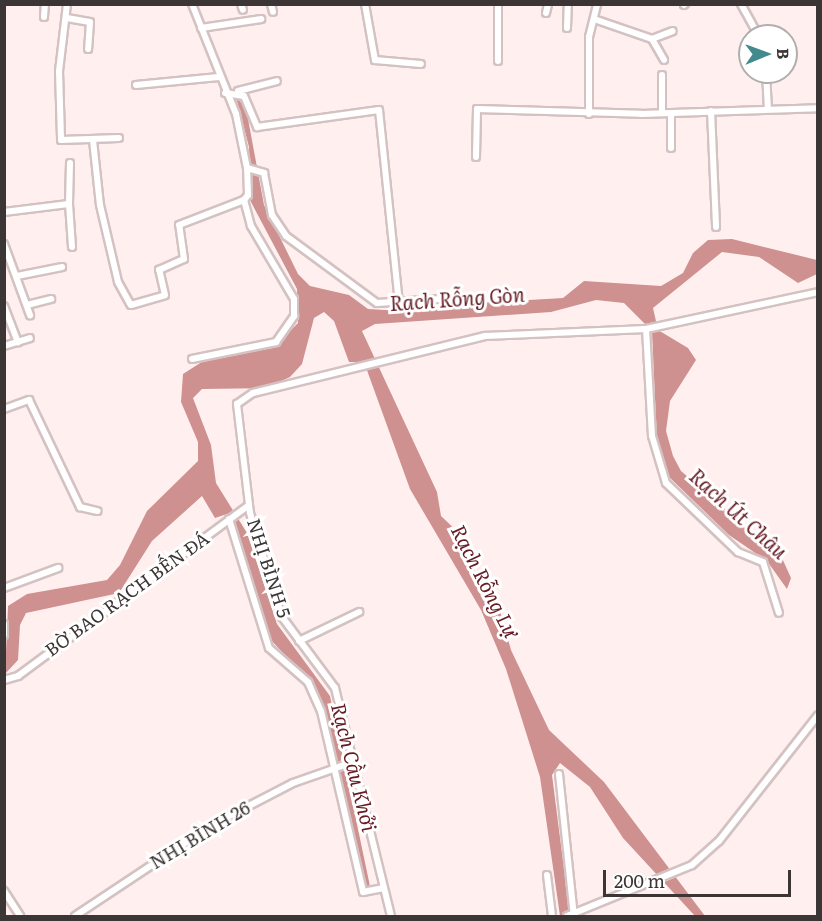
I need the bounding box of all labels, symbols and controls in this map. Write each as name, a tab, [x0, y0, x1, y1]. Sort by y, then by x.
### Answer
north arrow	[738, 24, 798, 84]
text: B	[772, 48, 796, 59]
water label: Rạch Rỗng Gòn	[389, 281, 525, 315]
water label: Rạch Út Châu	[685, 463, 793, 563]
street label: NHỊ BÌNH 5	[243, 516, 295, 620]
water label: Rạch Rỗng Lự	[447, 520, 525, 642]
street label: BỜ BAO RẠCH BẾN ĐÁ	[41, 527, 213, 661]
water label: Rạch Cầu Khởi	[327, 700, 383, 834]
street label: NHỊ BÌNH 26	[146, 797, 254, 873]
scale bar	[606, 858, 794, 896]
text: 200 m	[614, 867, 665, 894]

